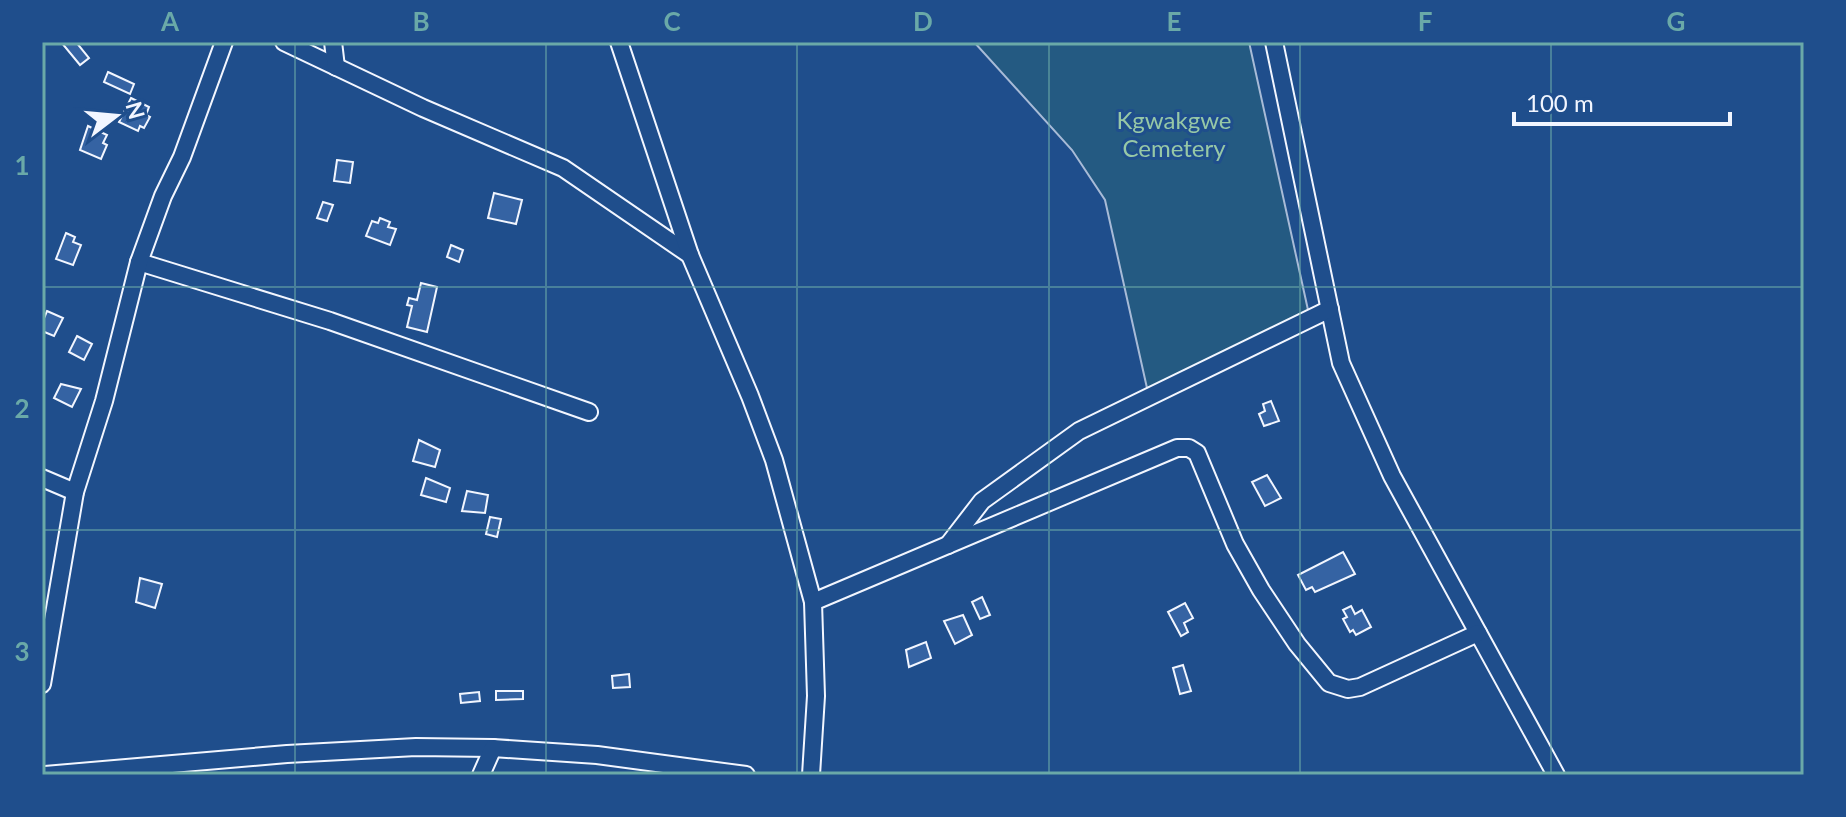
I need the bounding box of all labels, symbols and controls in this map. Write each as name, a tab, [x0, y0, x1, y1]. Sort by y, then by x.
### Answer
text: A	[160, 5, 180, 37]
text: B	[412, 5, 430, 37]
text: C	[663, 5, 681, 37]
text: D	[913, 5, 933, 37]
text: E	[1167, 5, 1181, 37]
text: F	[1418, 5, 1432, 37]
text: G	[1667, 5, 1685, 37]
north arrow	[76, 76, 156, 156]
scale bar	[1514, 76, 1730, 126]
text: 100 m	[1526, 88, 1594, 117]
text: N	[120, 98, 151, 122]
park label: Kgwakgwe Cemetery	[1116, 105, 1232, 162]
text: 1	[14, 149, 30, 181]
text: 2	[14, 392, 30, 424]
text: 3	[14, 635, 30, 667]

